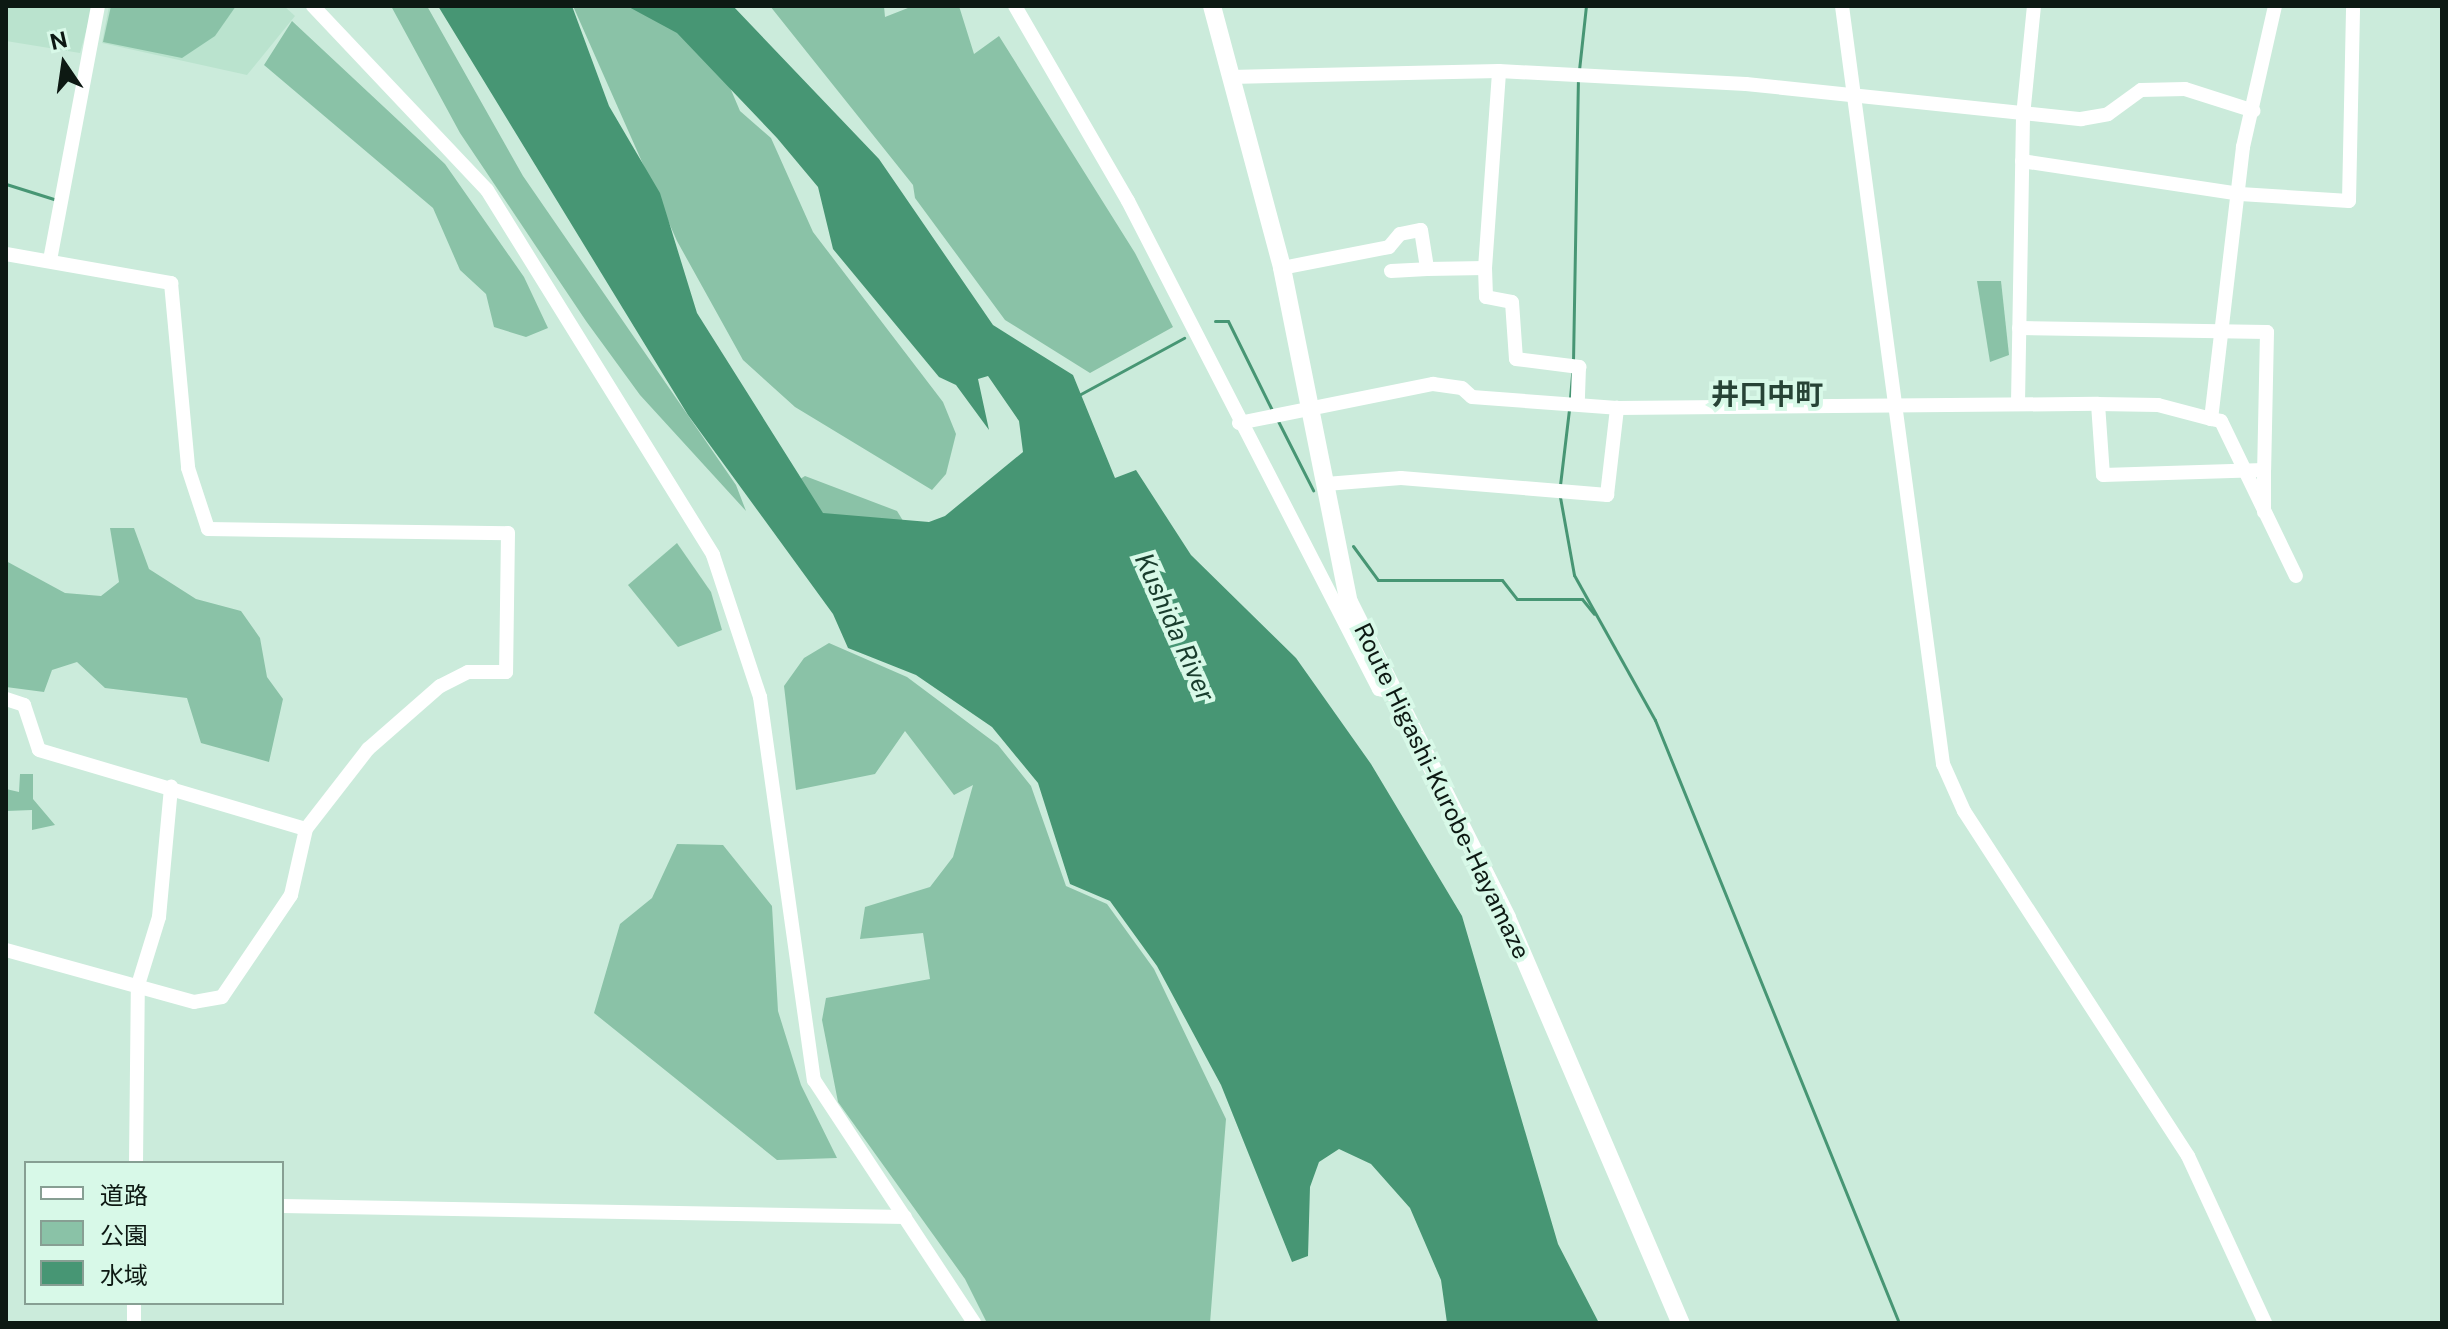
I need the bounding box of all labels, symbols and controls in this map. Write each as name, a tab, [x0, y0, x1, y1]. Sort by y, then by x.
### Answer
north arrow	[24, 24, 104, 104]
text: N	[47, 26, 70, 55]
district label: 井口中町	[1711, 377, 1823, 411]
water label: Kushida River	[1128, 548, 1222, 706]
street label: Route Higashi-Kurobe-Hayamaze	[1348, 618, 1536, 964]
legend	[24, 1161, 284, 1305]
text: 道路	[100, 1181, 148, 1209]
text: 公園	[100, 1221, 148, 1249]
text: 水域	[100, 1261, 148, 1289]

